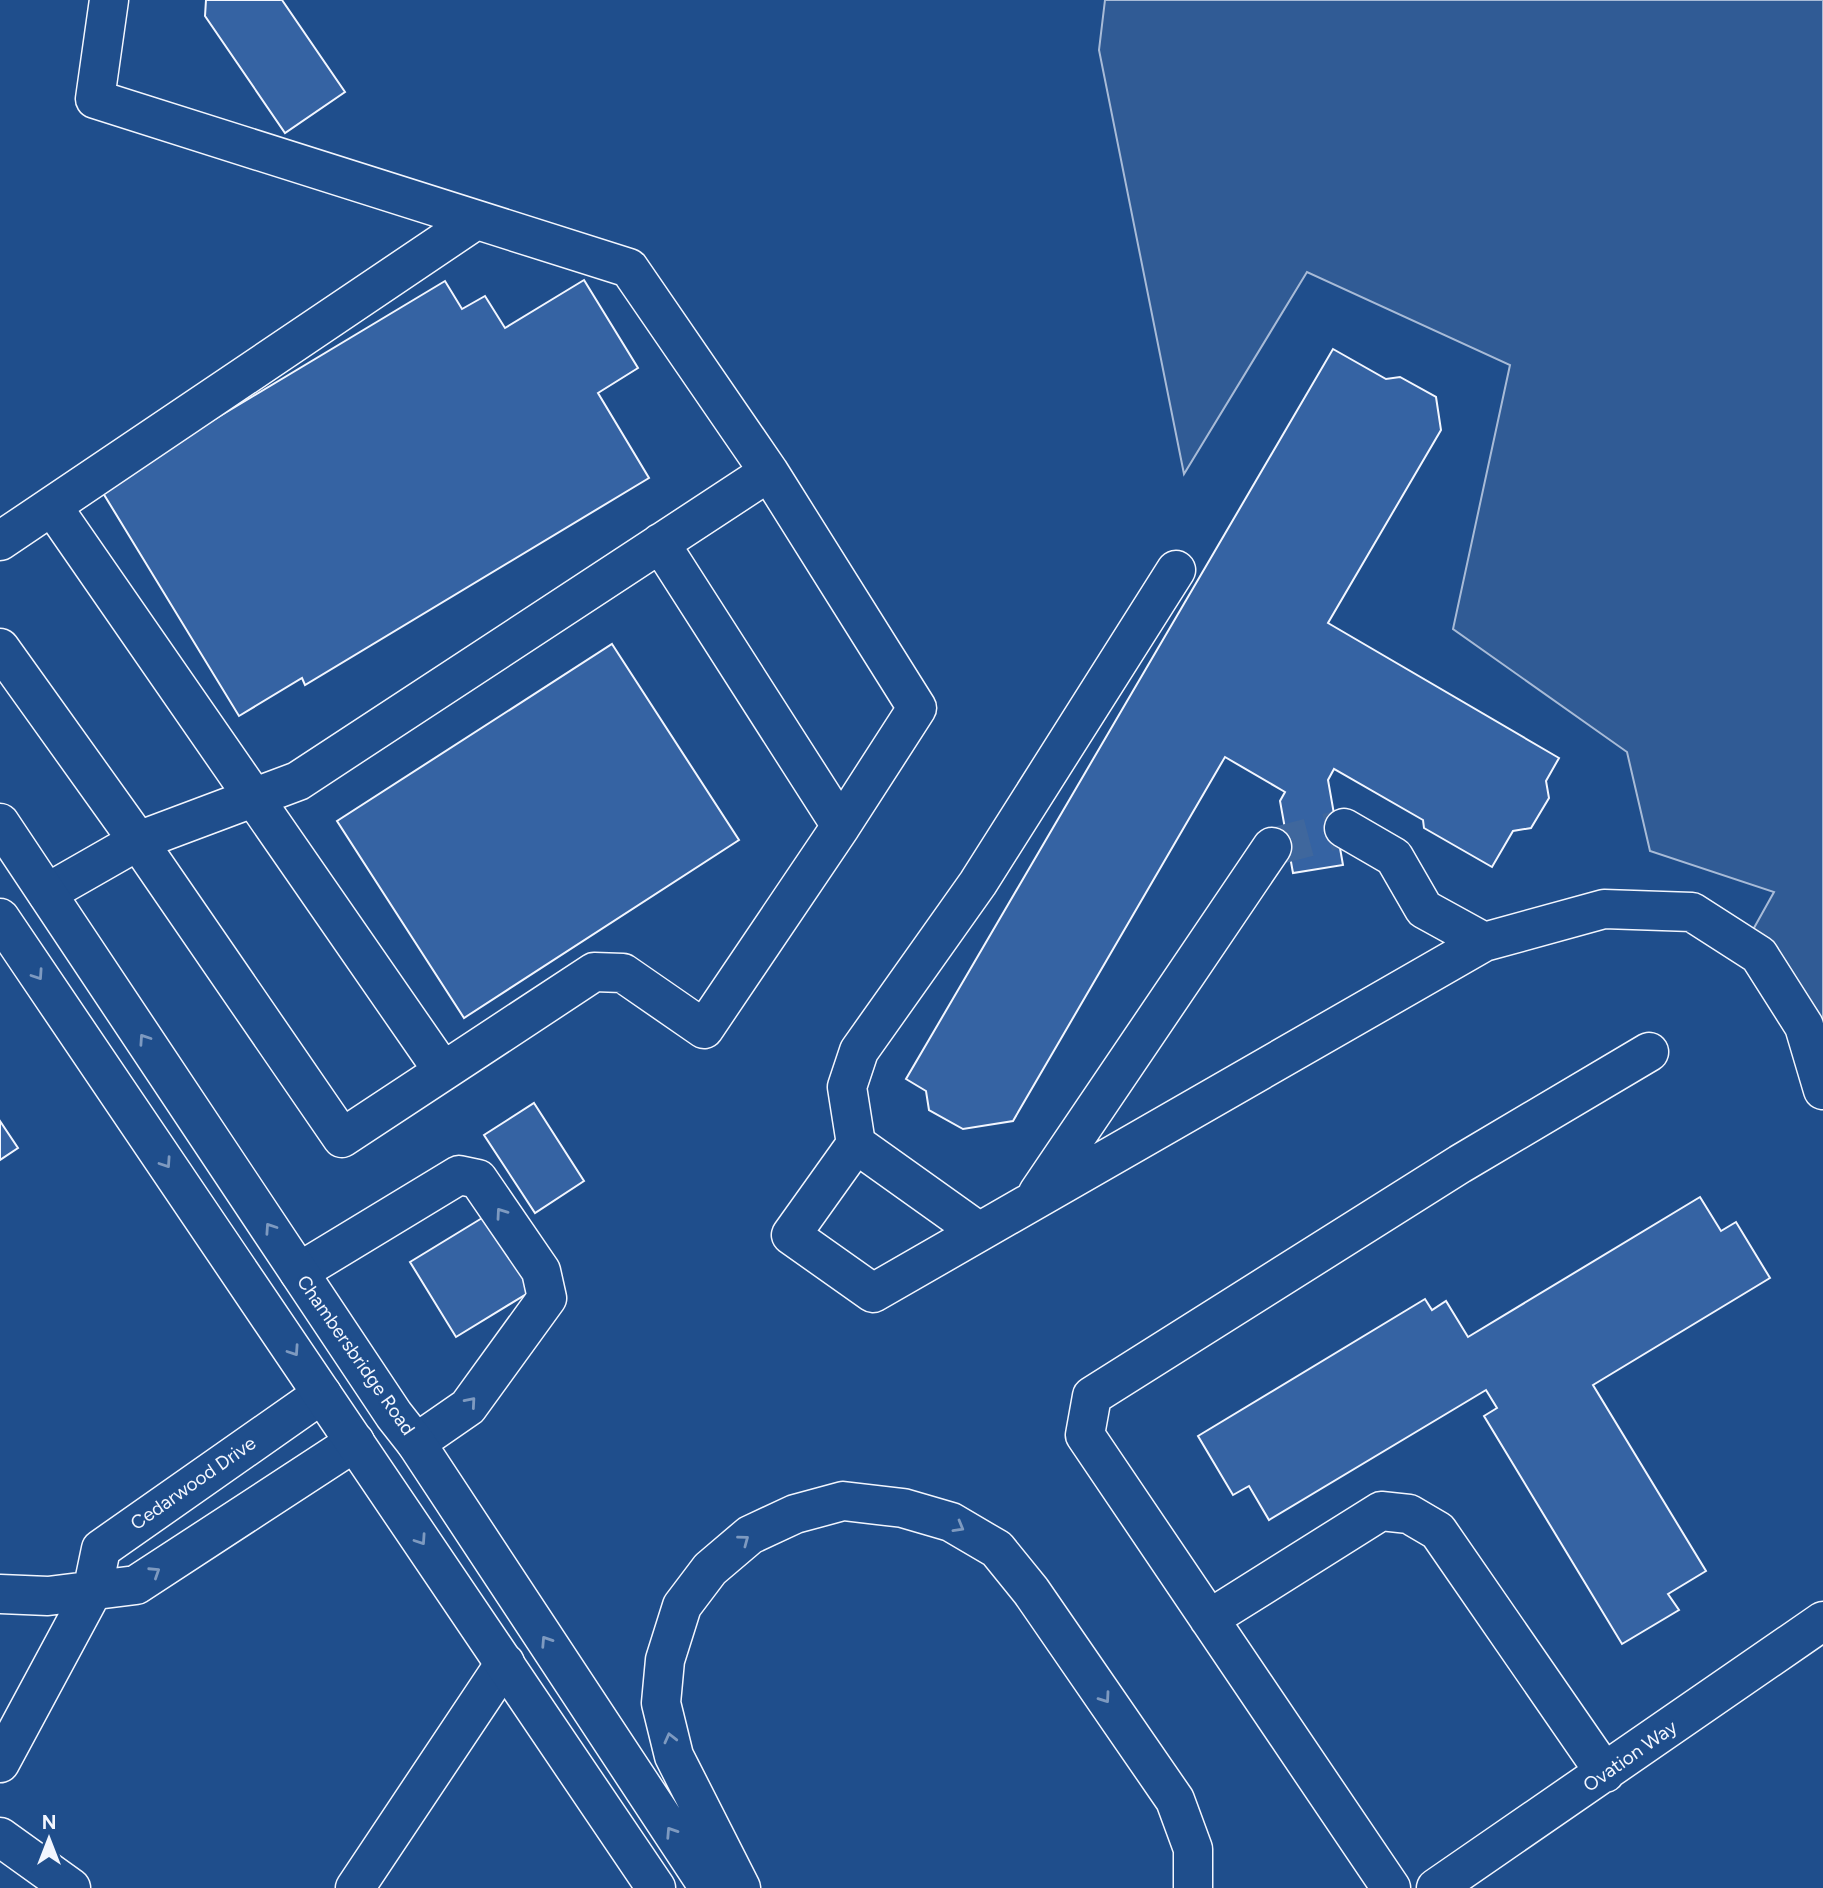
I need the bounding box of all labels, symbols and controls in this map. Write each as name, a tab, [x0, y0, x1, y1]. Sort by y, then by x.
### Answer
one-way arrow	[30, 967, 42, 980]
one-way arrow	[140, 1034, 152, 1047]
one-way arrow	[158, 1155, 170, 1168]
one-way arrow	[497, 1208, 509, 1221]
one-way arrow	[265, 1223, 278, 1236]
street label: Chambersbridge Road	[292, 1271, 420, 1439]
one-way arrow	[286, 1344, 299, 1357]
one-way arrow	[463, 1397, 475, 1410]
street label: Cedarwood Drive	[126, 1431, 260, 1535]
one-way arrow	[952, 1519, 965, 1532]
one-way arrow	[413, 1532, 425, 1545]
one-way arrow	[737, 1536, 749, 1549]
one-way arrow	[148, 1568, 161, 1581]
one-way arrow	[542, 1636, 554, 1649]
one-way arrow	[1097, 1690, 1109, 1703]
street label: Ovation Way	[1579, 1715, 1681, 1797]
one-way arrow	[663, 1733, 678, 1745]
north arrow	[14, 1804, 84, 1874]
text: N	[42, 1811, 56, 1834]
one-way arrow	[666, 1826, 679, 1839]

